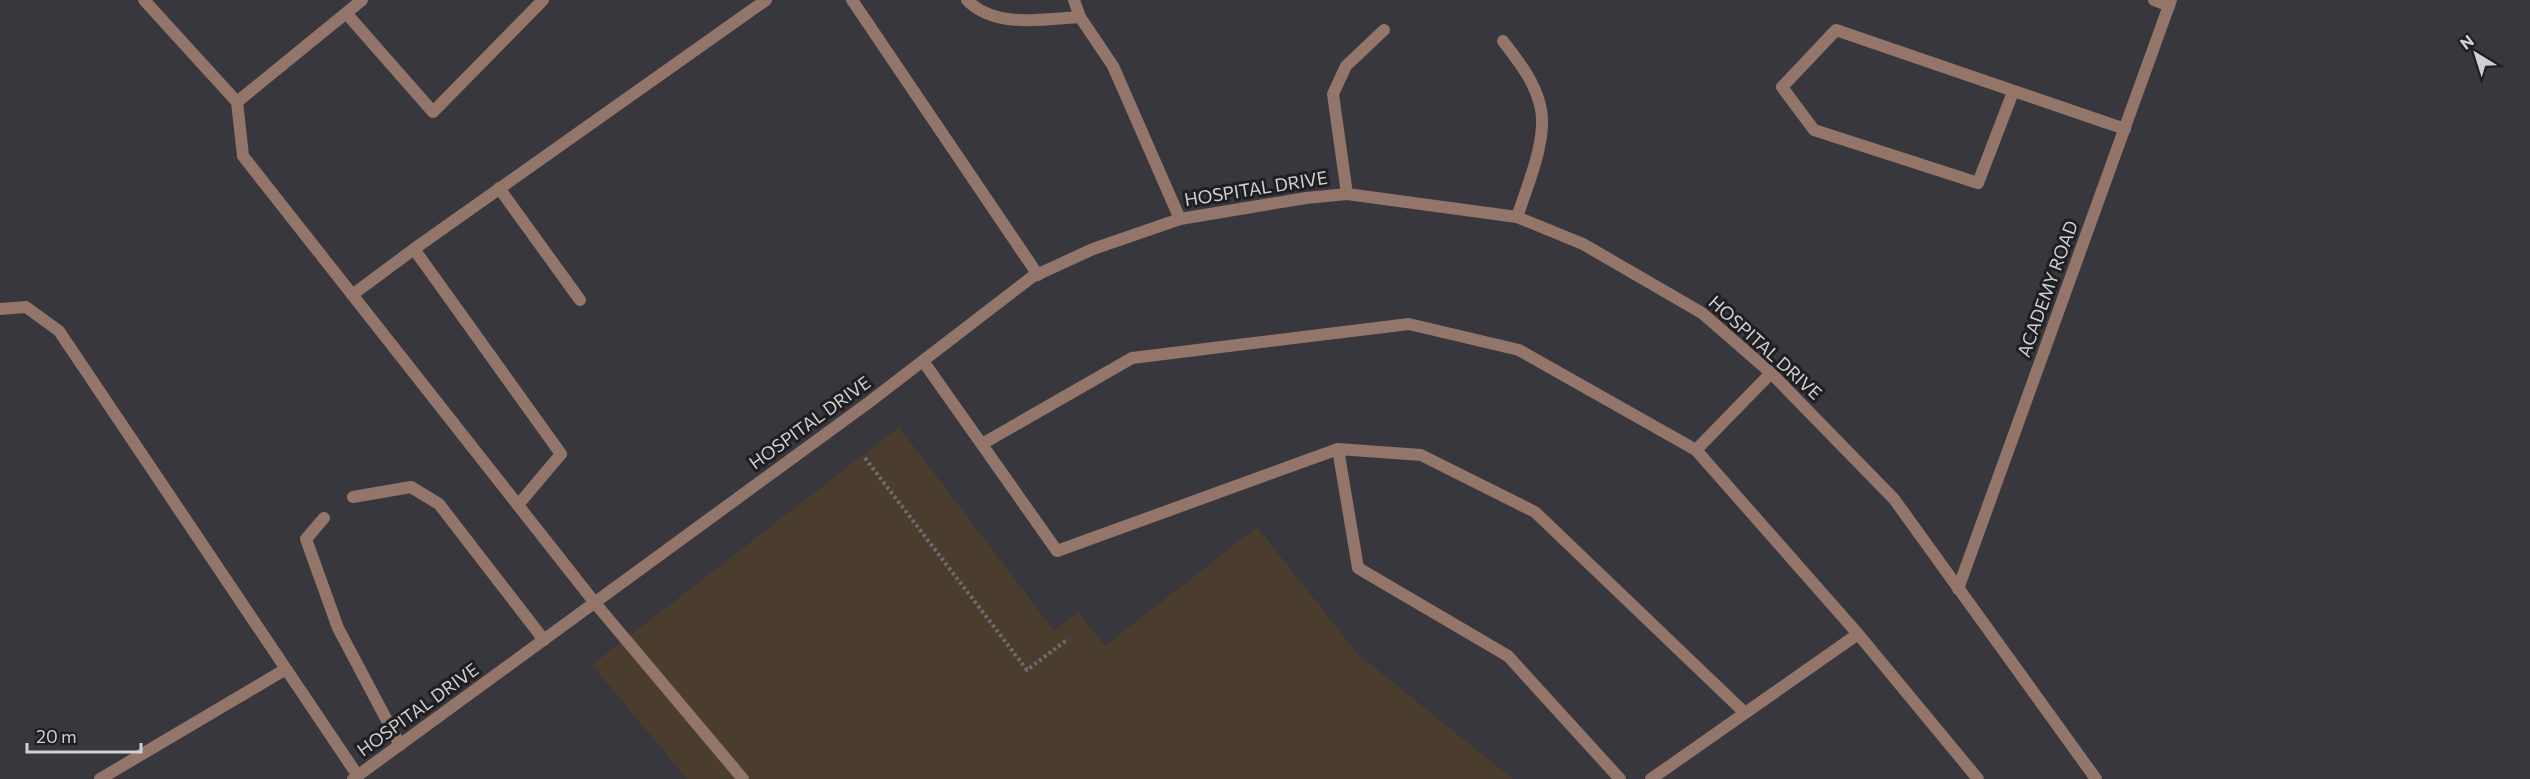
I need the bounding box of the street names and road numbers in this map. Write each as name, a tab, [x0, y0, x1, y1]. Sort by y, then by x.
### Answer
street label: HOSPITAL DRIVE	[1183, 166, 1329, 210]
street label: ACADEMY ROAD	[2012, 217, 2082, 360]
street label: HOSPITAL DRIVE	[1705, 291, 1827, 404]
street label: HOSPITAL DRIVE	[744, 371, 874, 474]
street label: HOSPITAL DRIVE	[352, 658, 482, 761]

